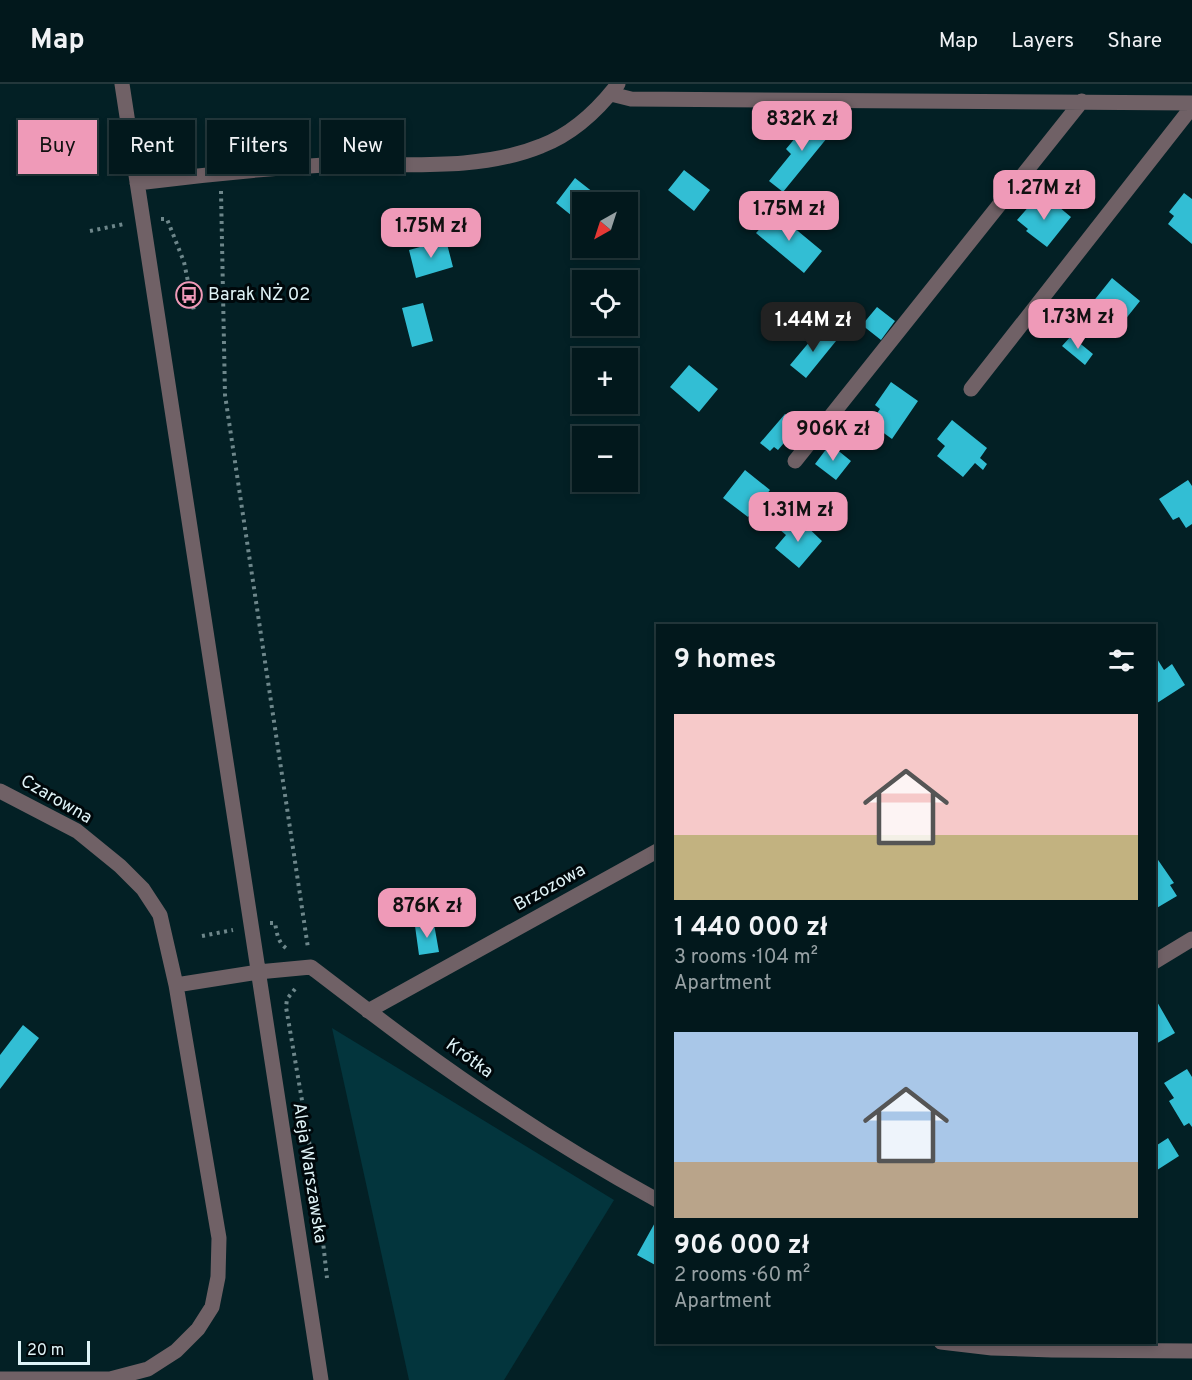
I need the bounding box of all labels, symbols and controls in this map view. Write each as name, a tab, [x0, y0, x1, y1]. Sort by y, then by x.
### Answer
text: Map	[30, 23, 85, 59]
text: Map	[939, 28, 978, 55]
text: Layers	[1011, 28, 1074, 55]
text: Share	[1107, 28, 1162, 55]
pin: 832K zł	[747, 101, 857, 152]
text: 832K zł	[766, 107, 838, 133]
chip: Buy	[18, 120, 97, 174]
chip: Rent	[109, 120, 195, 174]
chip: Filters	[207, 120, 309, 174]
chip: New	[321, 120, 404, 174]
pin: 1.27M zł	[982, 170, 1106, 221]
text: 1.27M zł	[1007, 176, 1081, 202]
pin: 1.75M zł	[727, 191, 851, 242]
north arrow	[572, 192, 638, 258]
map controls	[572, 192, 638, 492]
text: 1.75M zł	[753, 197, 825, 223]
pin: 1.75M zł	[369, 208, 493, 259]
text: 1.75M zł	[395, 214, 467, 240]
button: locate	[572, 270, 638, 336]
bus stop icon: Barak NŻ 02	[174, 280, 204, 310]
place label: Barak NŻ 02	[208, 282, 310, 307]
pin: 1.73M zł	[1016, 299, 1140, 350]
pin: 1.44M zł	[751, 302, 875, 353]
text: 1.73M zł	[1042, 305, 1114, 331]
text: 1.44M zł	[775, 308, 851, 334]
button: +	[572, 348, 638, 414]
pin: 906K zł	[778, 411, 888, 462]
text: 906K zł	[796, 417, 870, 443]
button: −	[572, 426, 638, 492]
pin: 1.31M zł	[736, 492, 860, 543]
text: 1.31M zł	[763, 498, 833, 524]
text: 9 homes	[674, 644, 776, 677]
icon: filters	[1105, 644, 1138, 677]
icon: home	[852, 753, 960, 861]
street label: Czarowna	[16, 770, 96, 830]
street label: Brzozowa	[510, 859, 590, 917]
pin: 876K zł	[372, 888, 482, 939]
text: 876K zł	[392, 894, 462, 920]
text: 1 440 000 zł	[674, 912, 828, 945]
text: 3 rooms · 104 m²	[674, 945, 818, 971]
text: Apartment	[674, 971, 772, 997]
street label: Krótka	[441, 1034, 497, 1084]
icon: home	[852, 1071, 960, 1179]
street label: Aleja Warszawska	[287, 1101, 331, 1245]
text: 906 000 zł	[674, 1230, 809, 1263]
text: 2 rooms · 60 m²	[674, 1263, 810, 1289]
text: Apartment	[674, 1289, 772, 1315]
scale bar	[18, 1338, 90, 1366]
text: 20 m	[27, 1341, 64, 1361]

